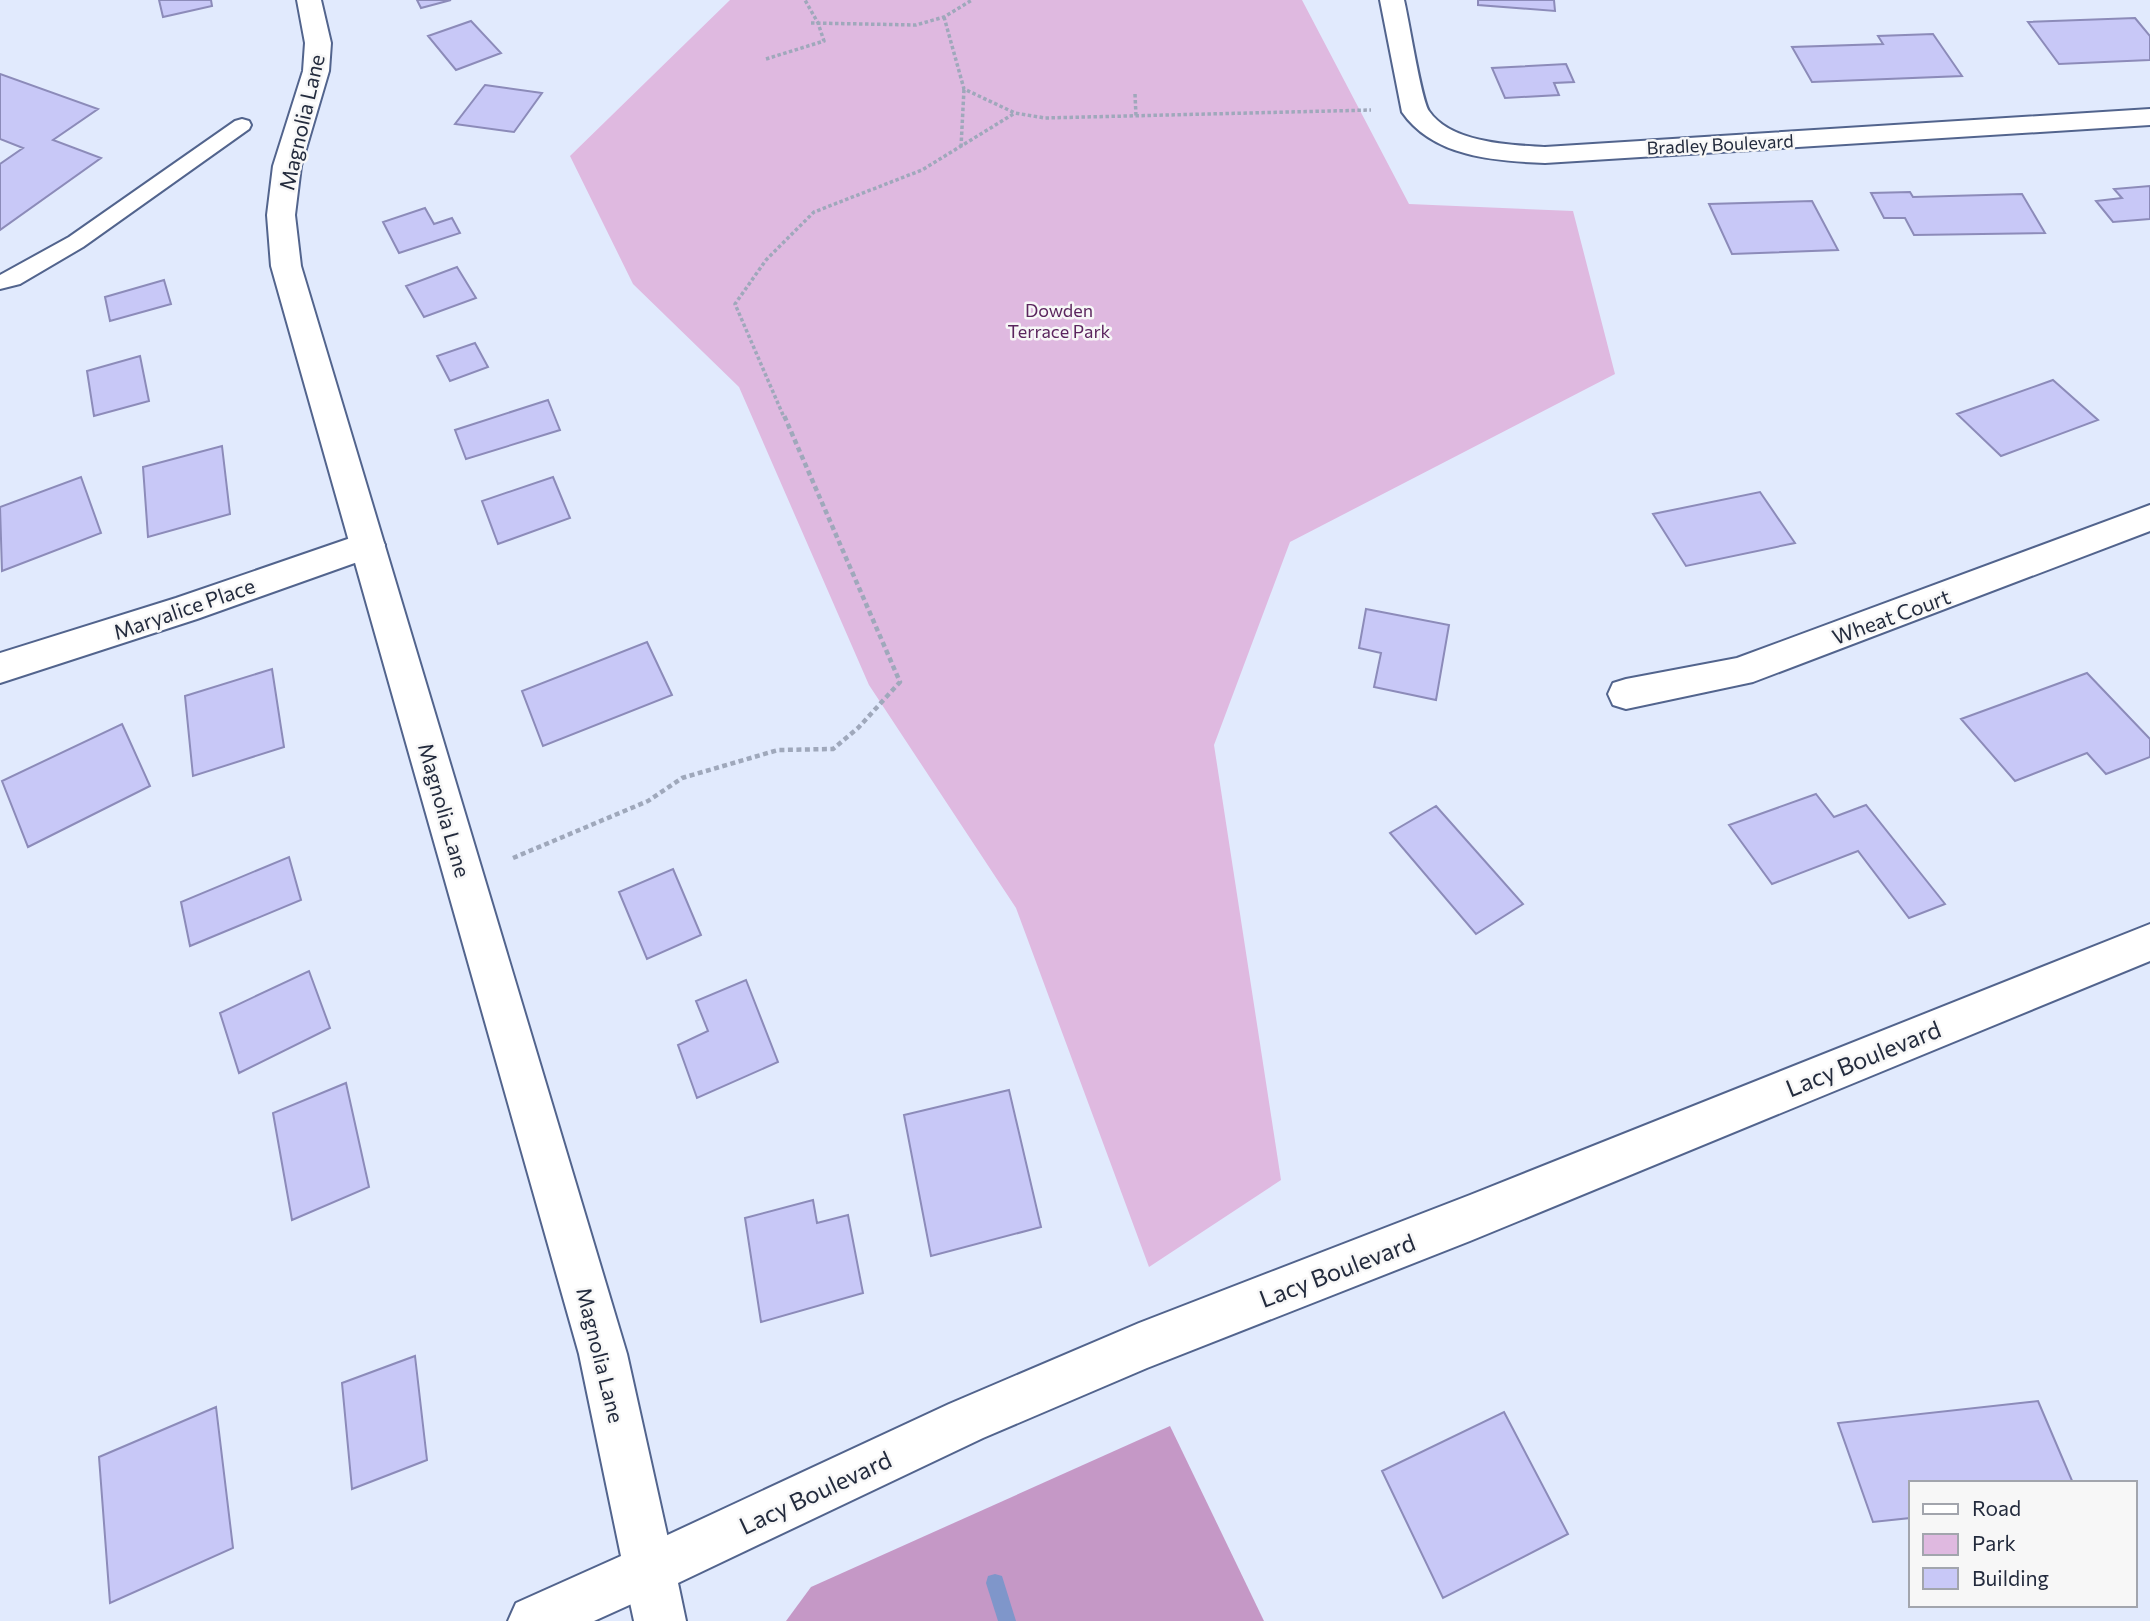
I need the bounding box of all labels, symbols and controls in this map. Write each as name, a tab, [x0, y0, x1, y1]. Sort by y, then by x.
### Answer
street label: Magnolia Lane	[273, 52, 329, 192]
street label: Bradley Boulevard	[1646, 129, 1794, 159]
park label: Dowden Terrace Park	[1008, 299, 1111, 342]
street label: Maryalice Place	[110, 572, 258, 644]
street label: Wheat Court	[1829, 583, 1953, 649]
street label: Magnolia Lane	[414, 740, 476, 880]
street label: Lacy Boulevard	[1781, 1014, 1945, 1102]
street label: Lacy Boulevard	[1255, 1227, 1419, 1313]
street label: Magnolia Lane	[572, 1285, 630, 1425]
street label: Lacy Boulevard	[734, 1444, 896, 1540]
legend	[1909, 1481, 2136, 1607]
text: Road	[1972, 1495, 2021, 1520]
text: Park	[1972, 1530, 2016, 1555]
text: Building	[1972, 1565, 2049, 1590]

